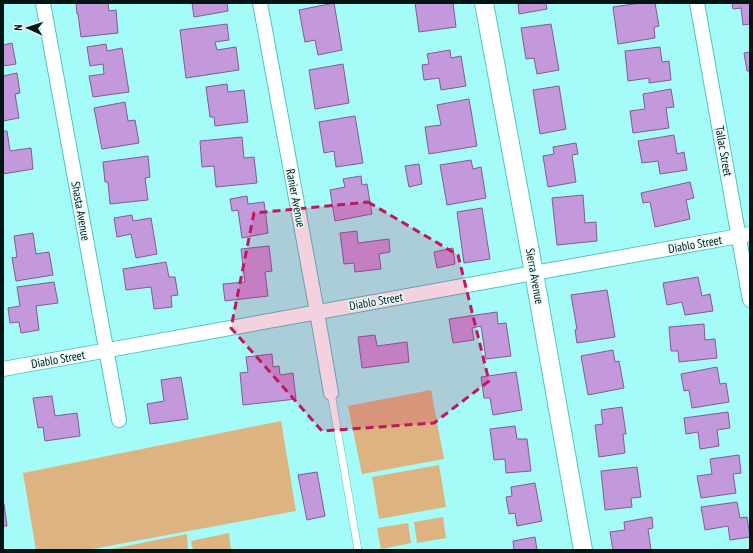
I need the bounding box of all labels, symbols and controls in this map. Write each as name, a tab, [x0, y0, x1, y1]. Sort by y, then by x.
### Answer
north arrow	[8, 8, 48, 48]
text: N	[11, 24, 25, 31]
street label: Tallac Street	[712, 125, 736, 178]
street label: Ranier Avenue	[283, 167, 309, 229]
street label: Shasta Avenue	[68, 180, 94, 242]
street label: Diablo Street	[667, 232, 724, 256]
street label: Sierra Avenue	[523, 247, 547, 305]
street label: Diablo Street	[348, 289, 405, 313]
street label: Diablo Street	[30, 347, 87, 371]

